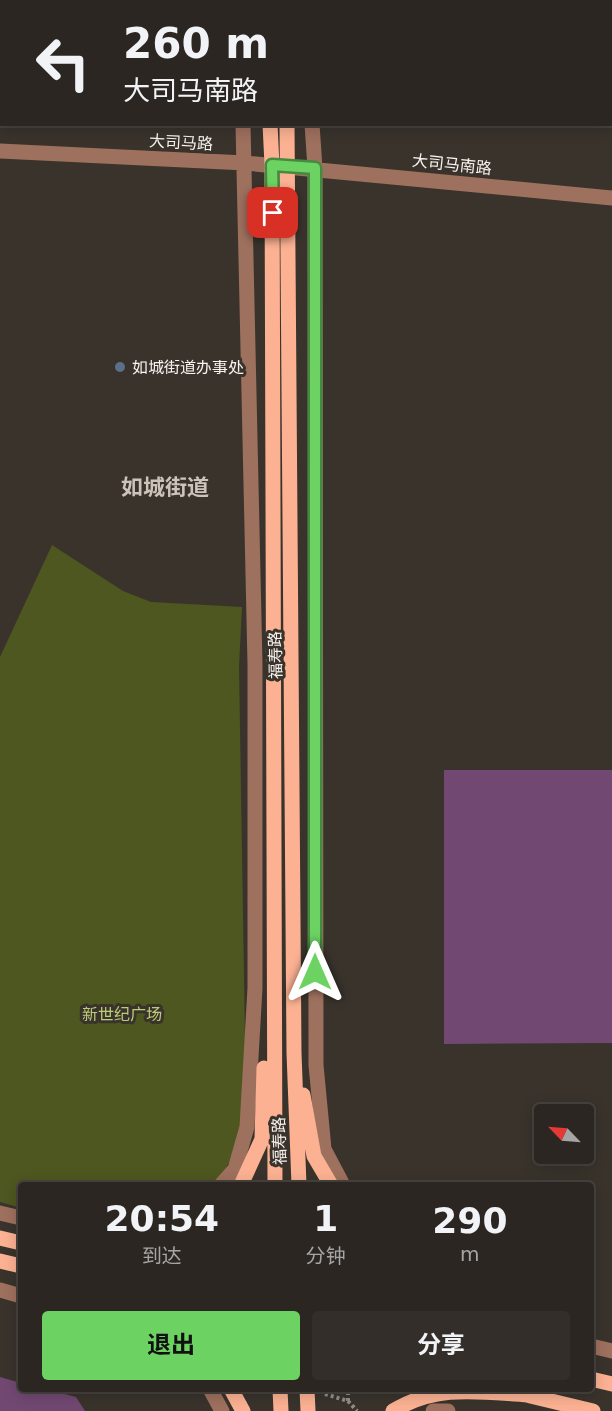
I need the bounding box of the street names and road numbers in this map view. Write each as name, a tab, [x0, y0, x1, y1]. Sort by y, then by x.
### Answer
street label: 大司马路	[149, 131, 213, 154]
street label: 大司马南路	[411, 151, 493, 178]
street label: 福寿路	[266, 631, 285, 679]
street label: 福寿路	[269, 1117, 290, 1165]

